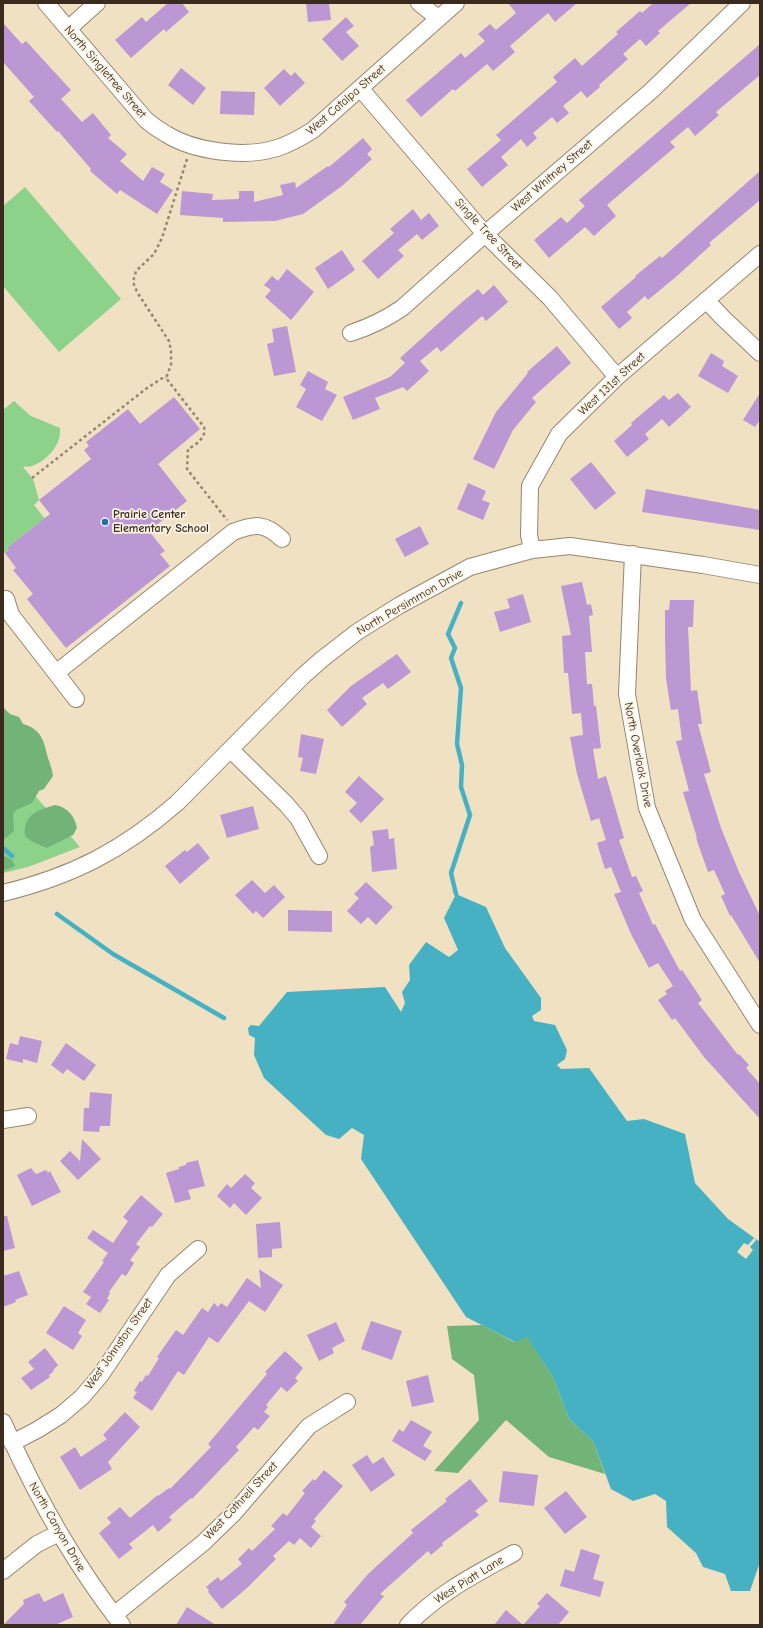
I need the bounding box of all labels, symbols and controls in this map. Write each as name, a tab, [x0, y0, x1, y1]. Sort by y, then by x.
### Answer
street label: North Singletree Street	[61, 23, 149, 121]
street label: West Catalpa Street	[303, 62, 389, 138]
street label: West Whitney Street	[508, 137, 596, 215]
street label: Single Tree Street	[451, 195, 525, 273]
street label: West 131st Street	[576, 349, 648, 419]
place label: Prairie Center Elementary School	[113, 508, 209, 536]
marker: Prairie Center Elementary School	[100, 517, 110, 527]
street label: North Persimmon Drive	[354, 566, 466, 638]
street label: North Overlook Drive	[621, 701, 655, 809]
street label: West Johnston Street	[82, 1296, 156, 1392]
street label: West Cothrell Street	[201, 1459, 281, 1543]
street label: North Canyon Drive	[25, 1480, 89, 1574]
street label: West Piatt Lane	[432, 1553, 506, 1607]

